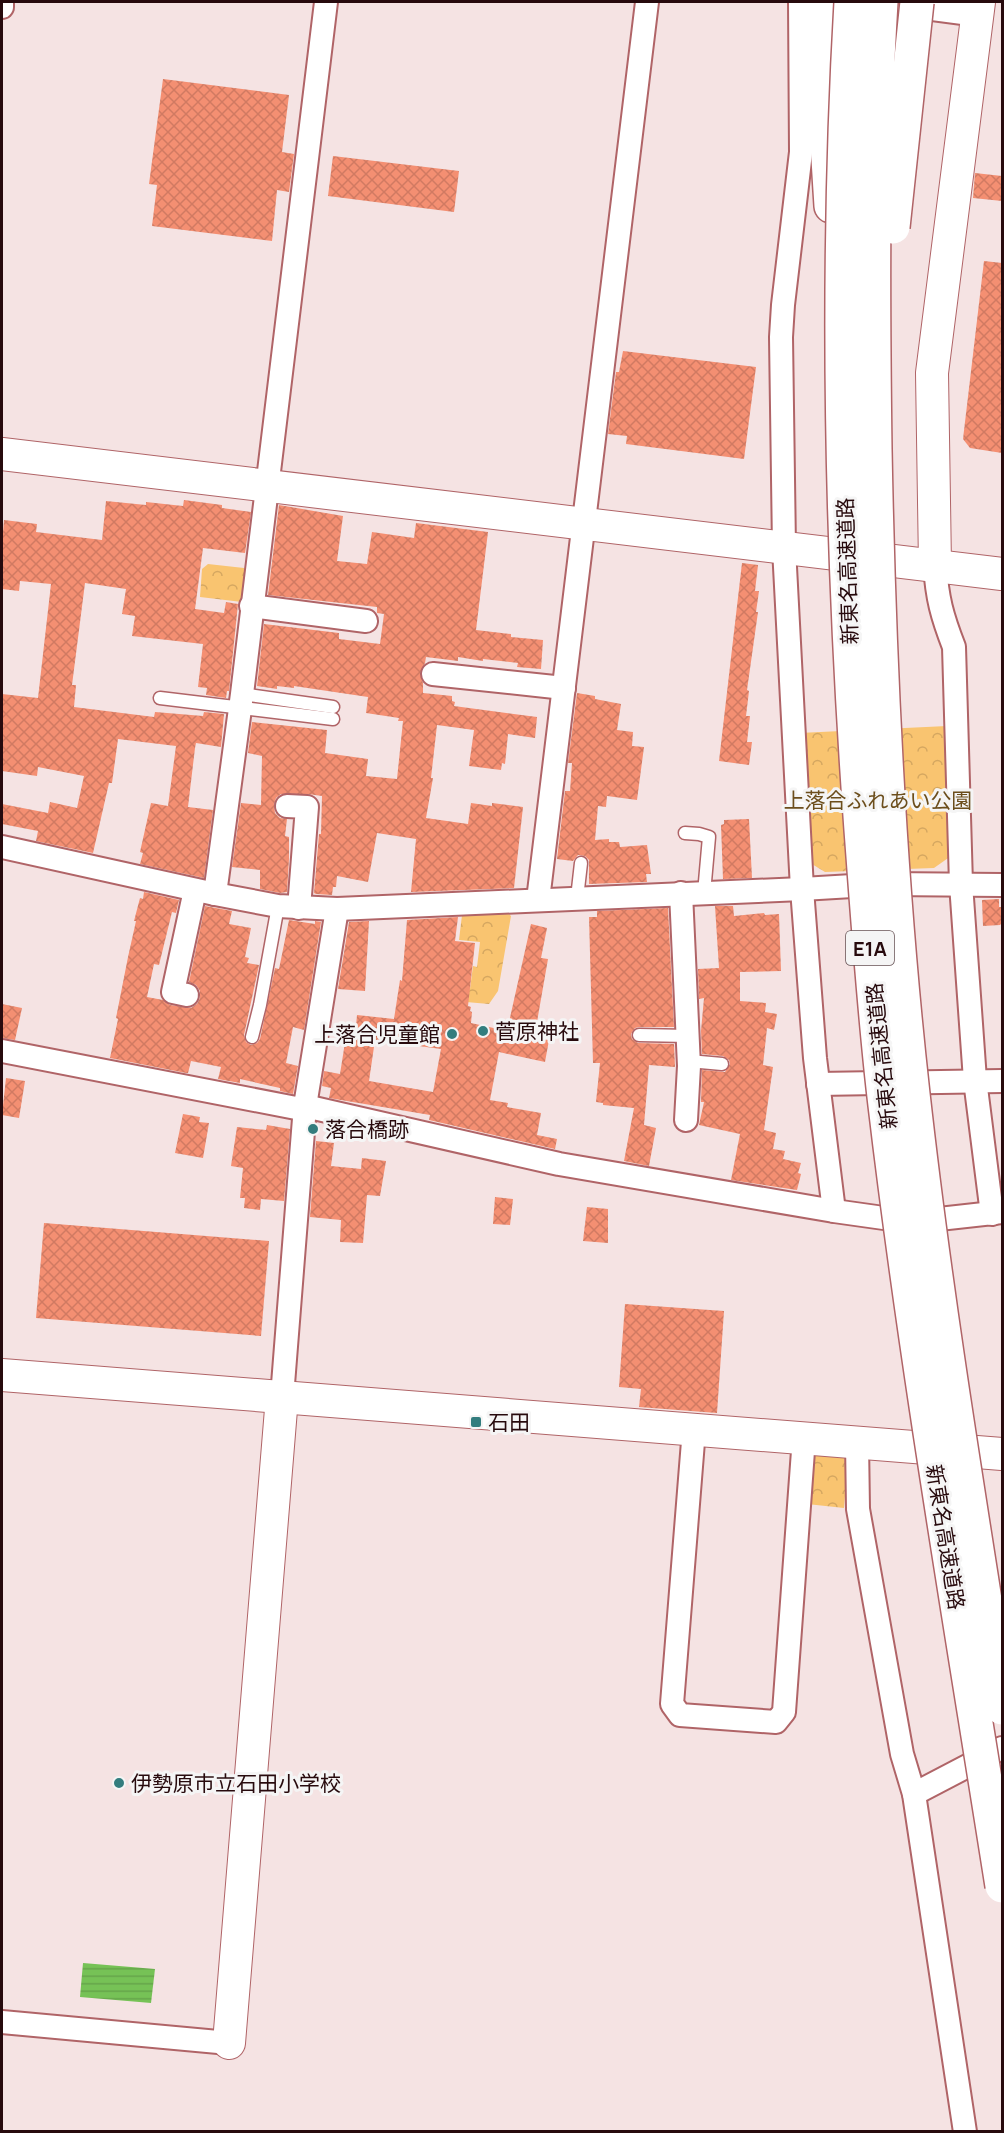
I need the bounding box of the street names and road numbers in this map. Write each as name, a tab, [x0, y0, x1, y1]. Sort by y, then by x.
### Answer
street label: 新東名高速道路	[830, 497, 864, 645]
road number: E1A	[846, 931, 894, 965]
street label: 新東名高速道路	[859, 981, 903, 1131]
street label: 新東名高速道路	[921, 1462, 971, 1612]

